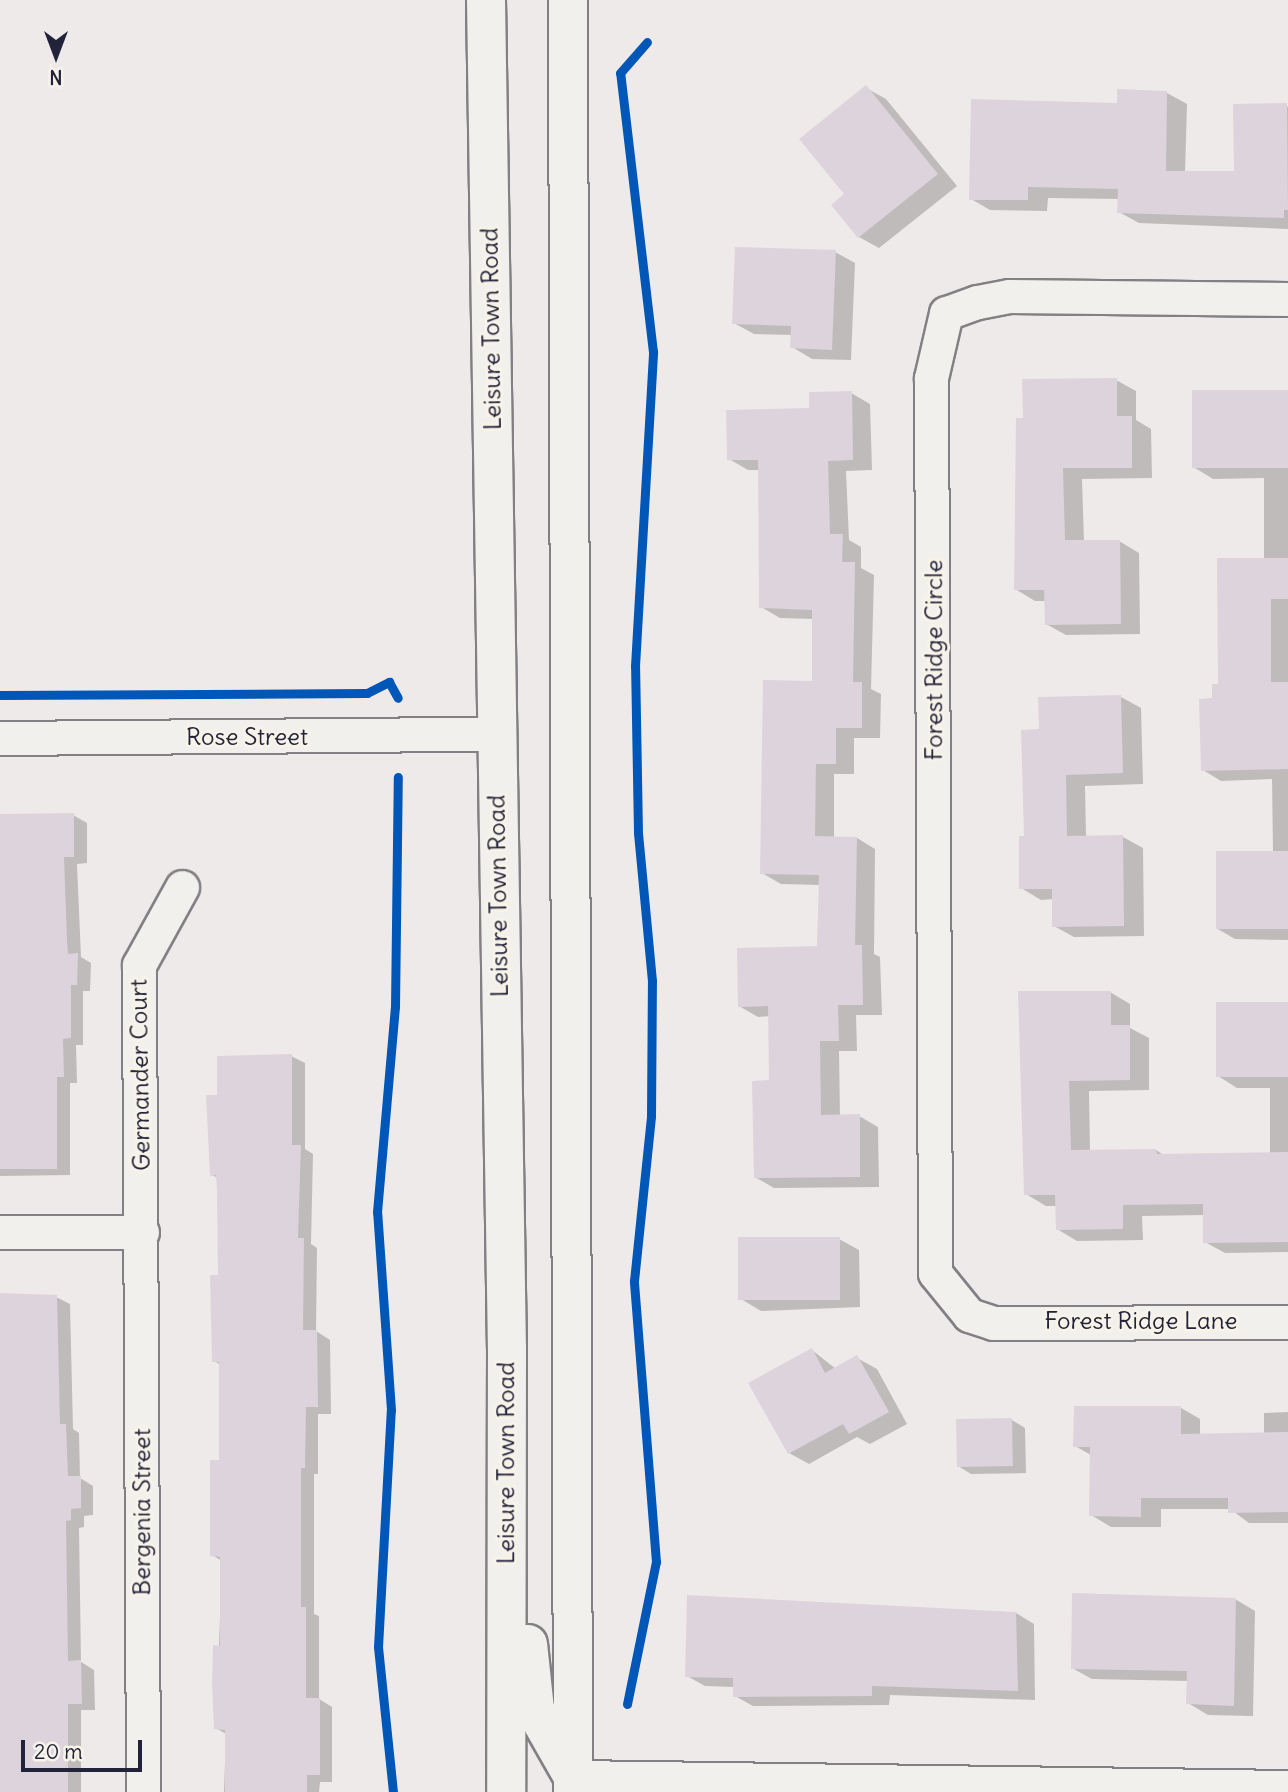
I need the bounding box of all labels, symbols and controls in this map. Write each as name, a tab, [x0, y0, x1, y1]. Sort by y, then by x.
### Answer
north arrow	[21, 21, 91, 91]
text: N	[49, 65, 63, 89]
street label: Leisure Town Road	[475, 228, 507, 430]
street label: Forest Ridge Circle	[920, 560, 948, 760]
street label: Rose Street	[186, 723, 308, 751]
street label: Leisure Town Road	[482, 795, 514, 997]
street label: Germander Court	[124, 979, 156, 1171]
street label: Forest Ridge Lane	[1045, 1307, 1237, 1335]
street label: Leisure Town Road	[492, 1362, 520, 1564]
street label: Bergenia Street	[128, 1428, 156, 1596]
scale bar	[24, 1726, 145, 1770]
text: 20 m	[34, 1738, 83, 1765]

